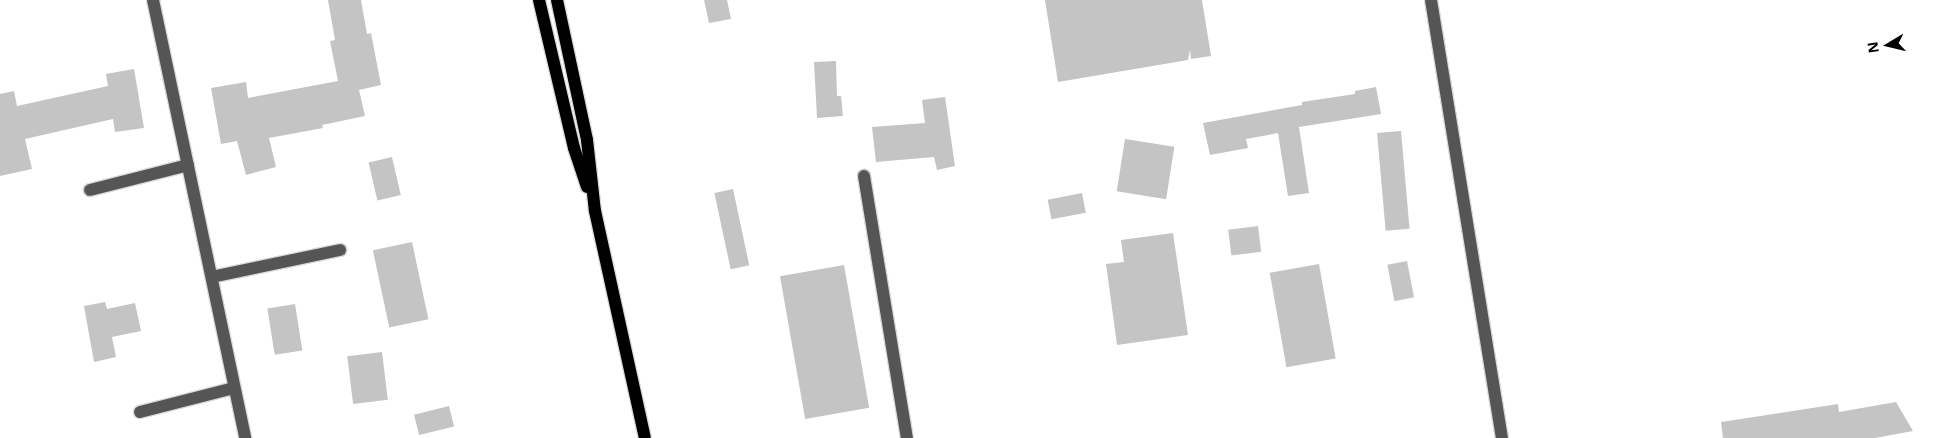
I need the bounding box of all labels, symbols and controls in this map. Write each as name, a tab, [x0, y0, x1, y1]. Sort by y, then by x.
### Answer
north arrow	[1863, 20, 1913, 70]
text: N	[1862, 40, 1883, 55]

